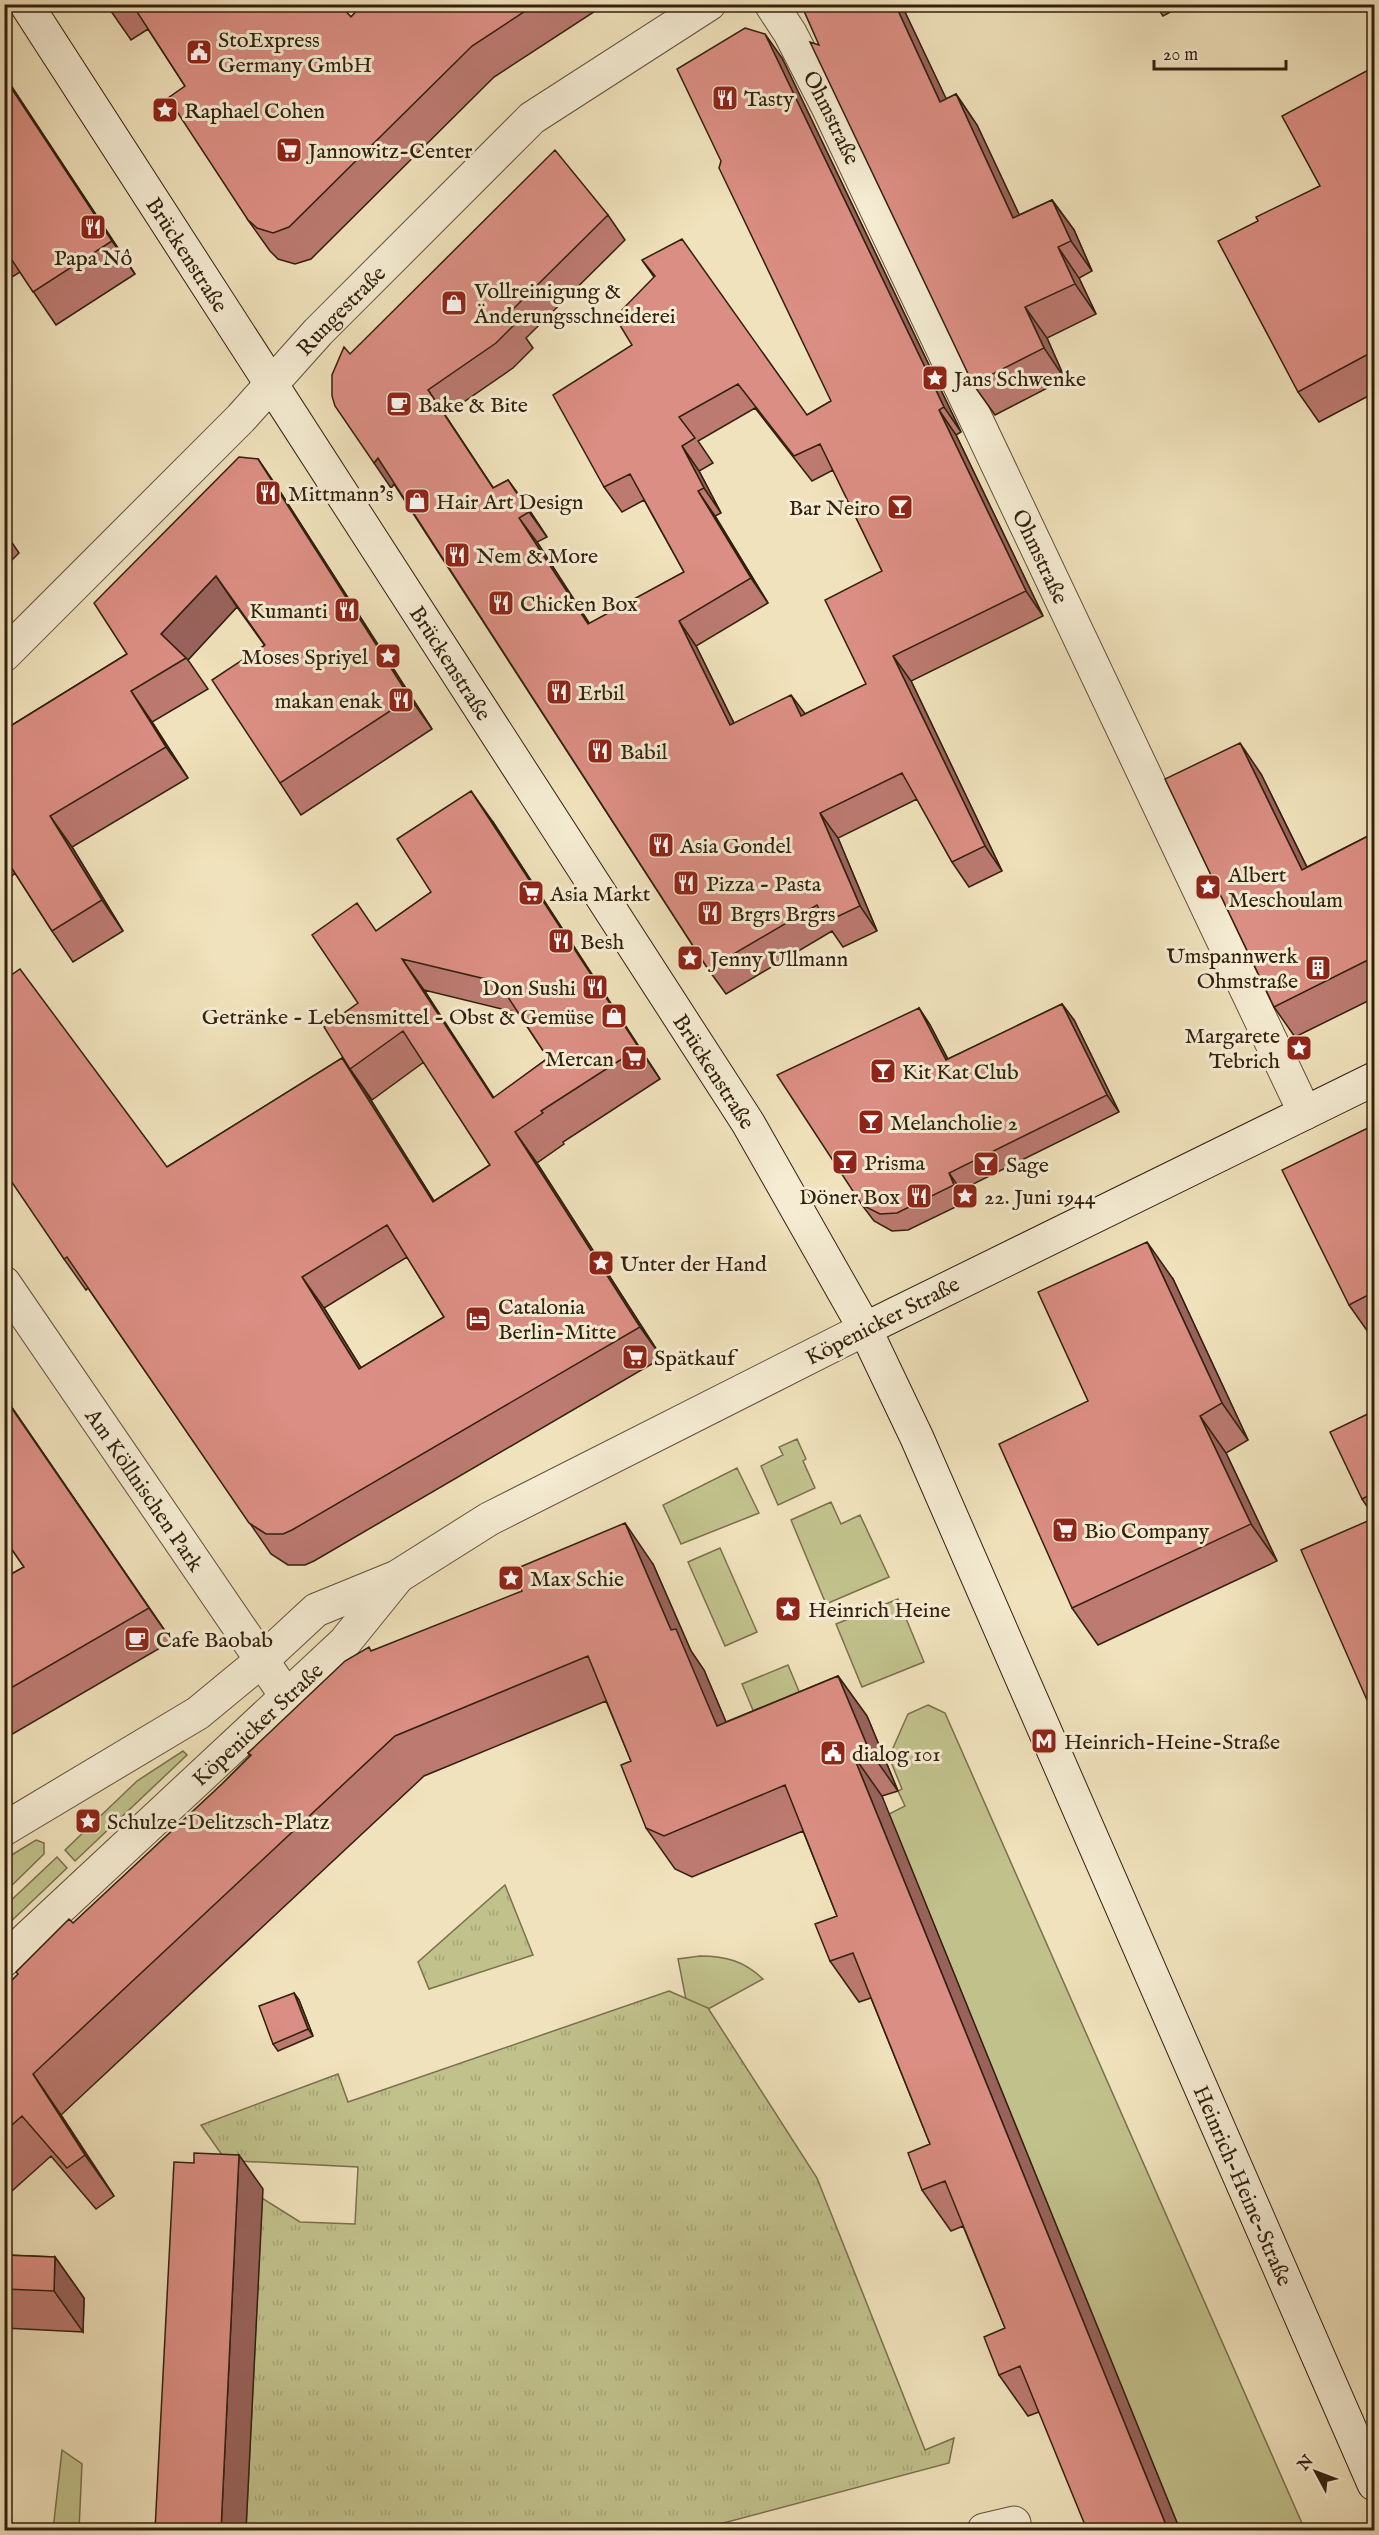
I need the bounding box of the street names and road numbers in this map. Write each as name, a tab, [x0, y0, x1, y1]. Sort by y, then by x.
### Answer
street label: Ohmstraße	[796, 66, 865, 170]
street label: Brückenstraße	[139, 193, 233, 318]
street label: Rungestraße	[291, 260, 393, 363]
street label: Ohmstraße	[1005, 505, 1074, 609]
street label: Brückenstraße	[402, 601, 497, 727]
street label: Brückenstraße	[665, 1009, 760, 1135]
street label: Köpenicker Straße	[801, 1271, 965, 1373]
street label: Am Köllnischen Park	[77, 1403, 209, 1578]
street label: Köpenicker Straße	[187, 1658, 330, 1793]
street label: Heinrich-Heine-Straße	[1186, 2082, 1298, 2291]

